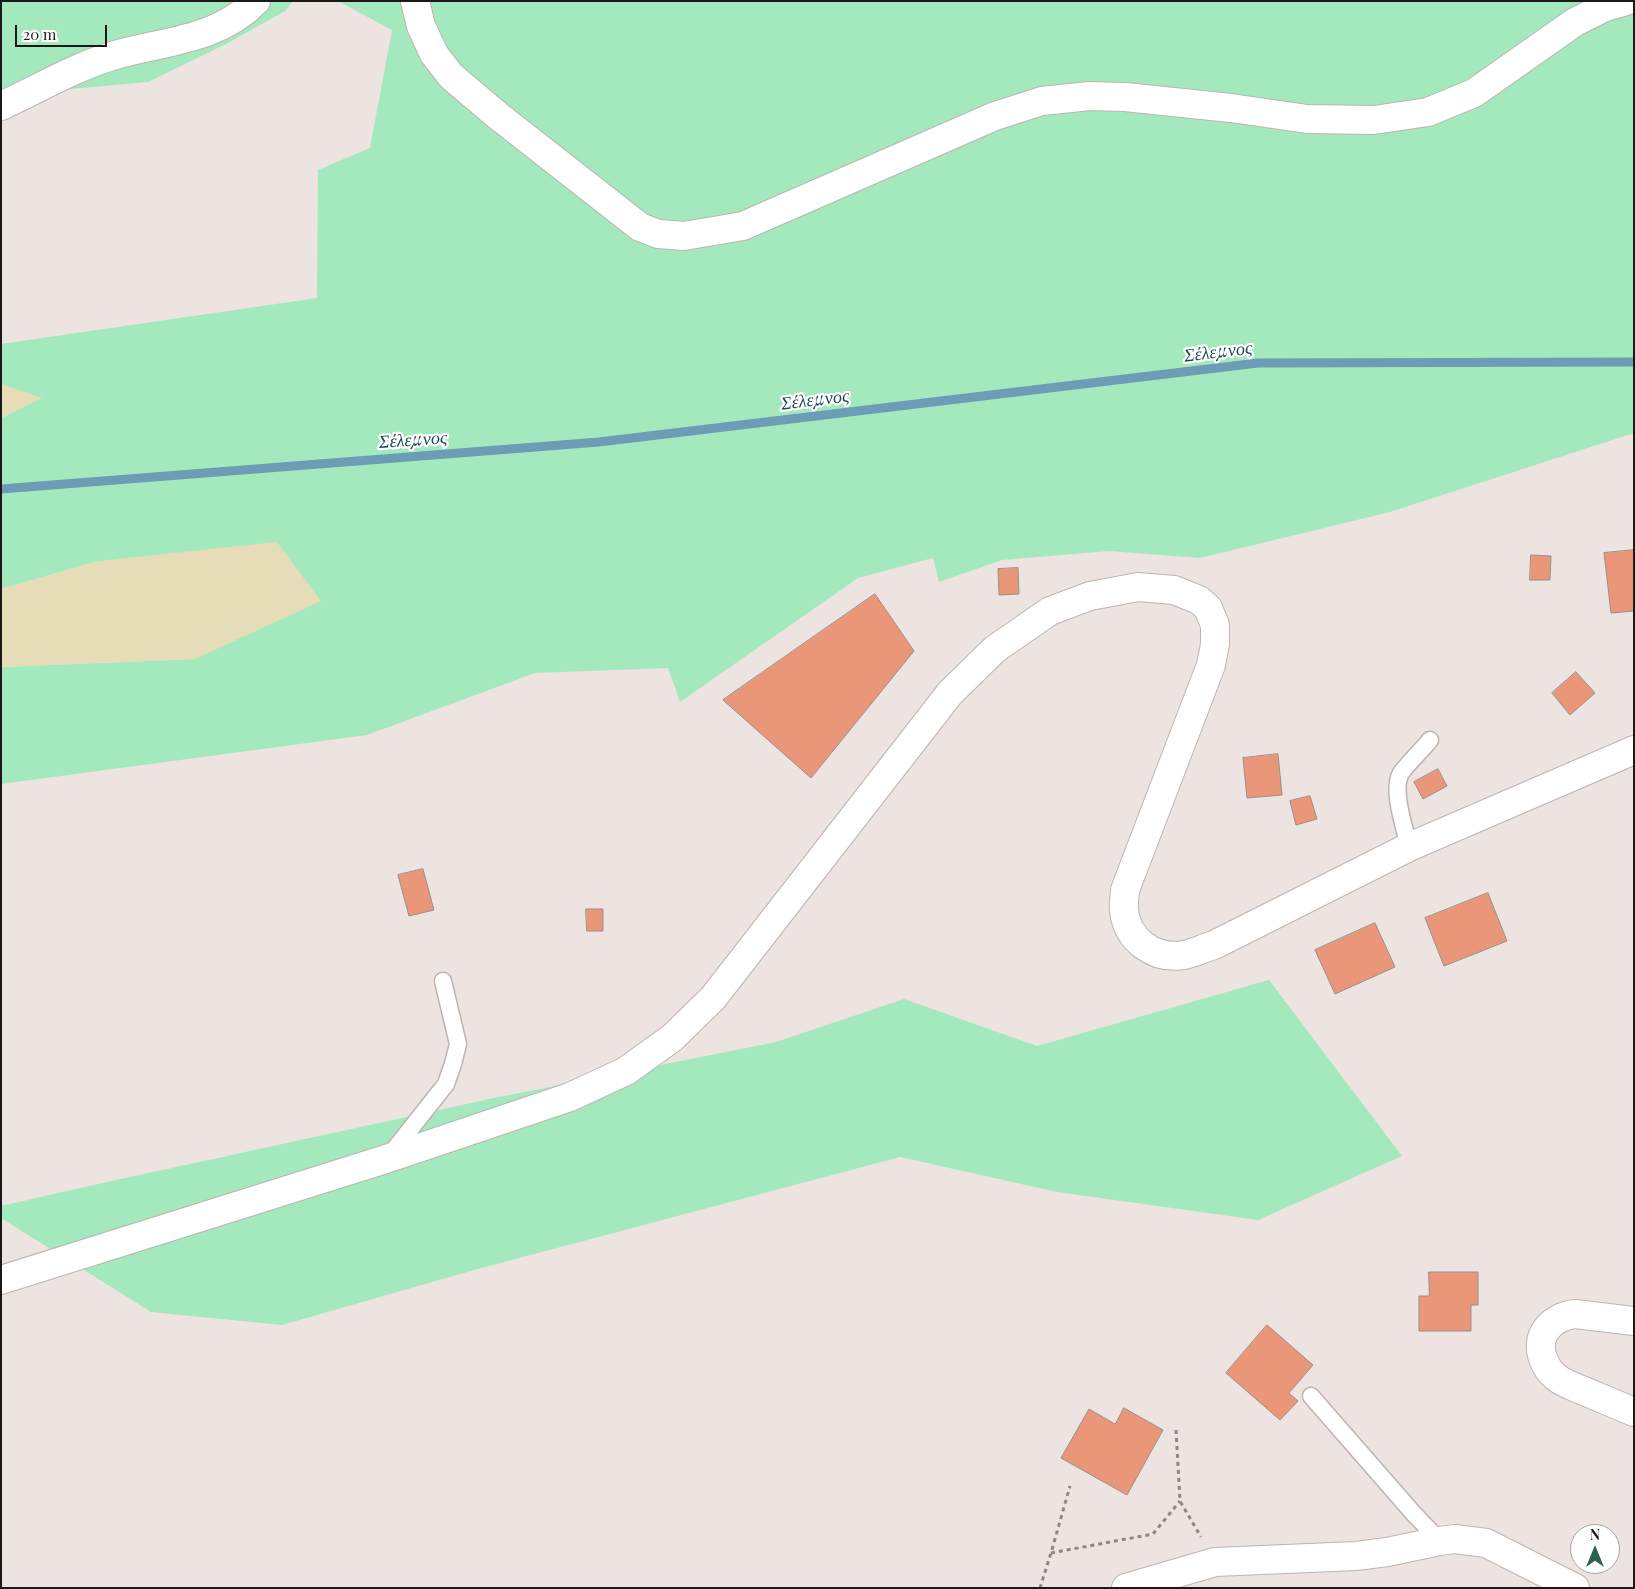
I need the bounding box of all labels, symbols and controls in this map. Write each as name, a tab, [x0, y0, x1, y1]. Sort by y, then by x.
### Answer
scale bar	[18, 15, 110, 47]
text: 20 m	[23, 24, 56, 44]
water label: Σέλεμνος	[1183, 337, 1253, 367]
water label: Σέλεμνος	[780, 385, 850, 415]
water label: Σέλεμνος	[378, 427, 448, 453]
north arrow	[1570, 1524, 1620, 1574]
text: N	[1590, 1525, 1600, 1544]

